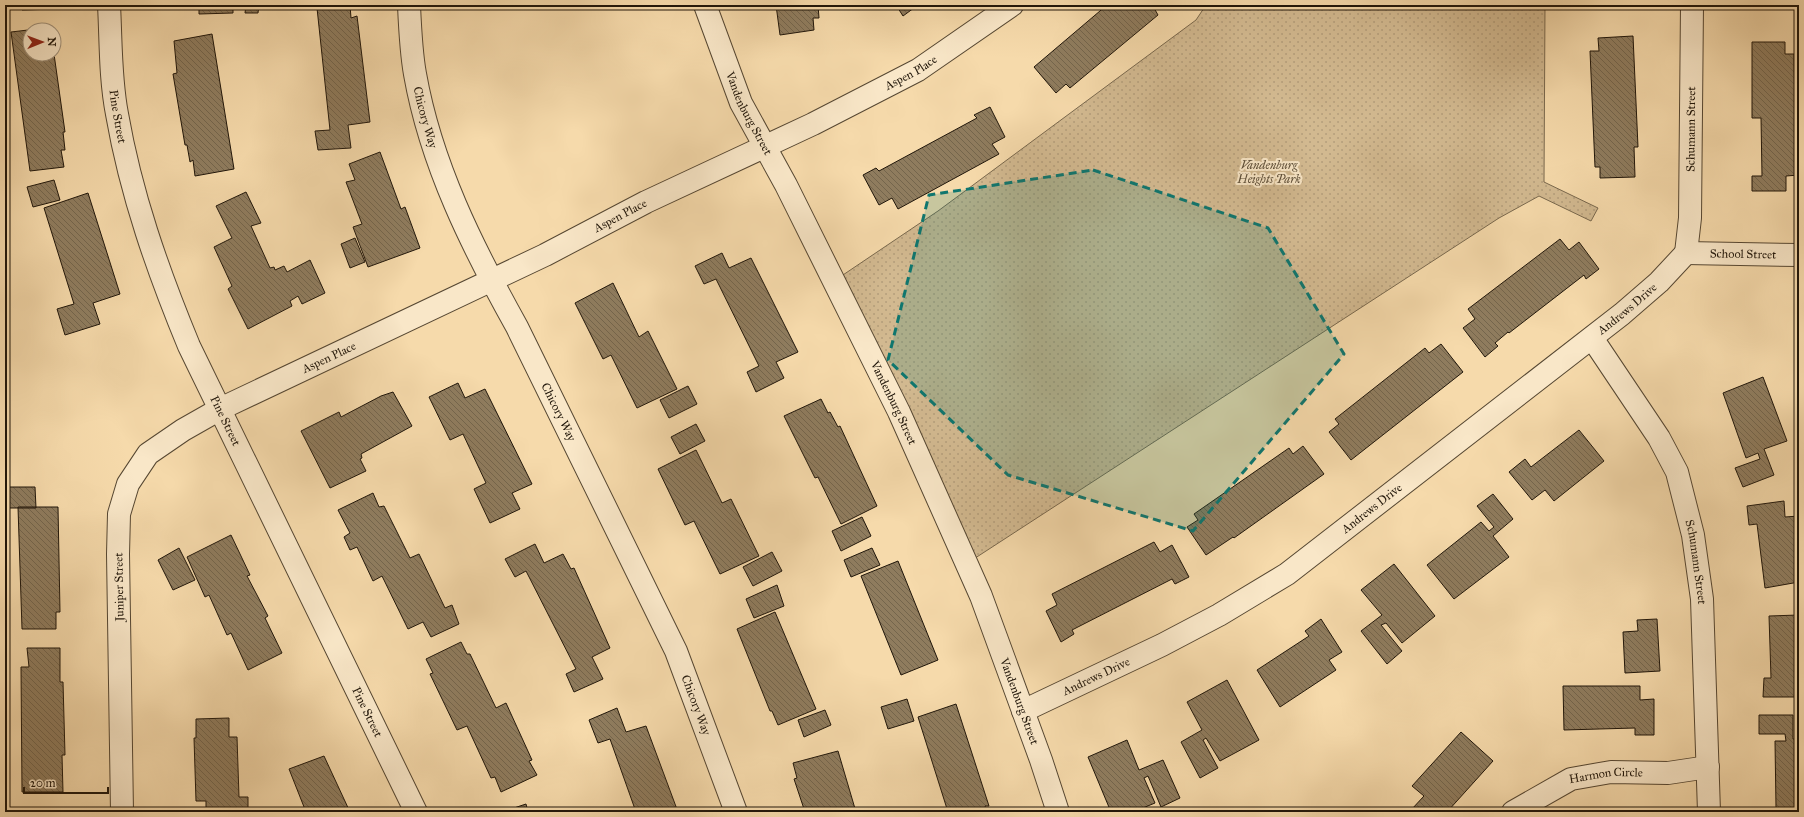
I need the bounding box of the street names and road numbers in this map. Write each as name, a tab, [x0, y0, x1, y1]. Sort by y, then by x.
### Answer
street label: Aspen Place	[882, 52, 940, 93]
street label: Vandenburg Street	[723, 69, 776, 158]
street label: Chicory Way	[411, 85, 441, 150]
street label: Schumann Street	[1683, 86, 1698, 172]
street label: Pine Street	[106, 89, 130, 145]
street label: Aspen Place	[590, 196, 649, 236]
street label: School Street	[1710, 246, 1777, 262]
street label: Andrews Drive	[1594, 280, 1660, 338]
street label: Aspen Place	[299, 339, 358, 377]
street label: Vandenburg Street	[867, 358, 920, 448]
street label: Chicory Way	[538, 380, 579, 444]
street label: Pine Street	[207, 393, 244, 449]
street label: Andrews Drive	[1338, 480, 1405, 537]
street label: Schumann Street	[1682, 518, 1709, 605]
street label: Juniper Street	[111, 552, 128, 623]
street label: Andrews Drive	[1059, 654, 1132, 699]
street label: Vandenburg Street	[997, 655, 1042, 747]
street label: Chicory Way	[679, 673, 714, 738]
street label: Pine Street	[349, 685, 386, 740]
street label: Harmon Circle	[1568, 765, 1643, 786]

